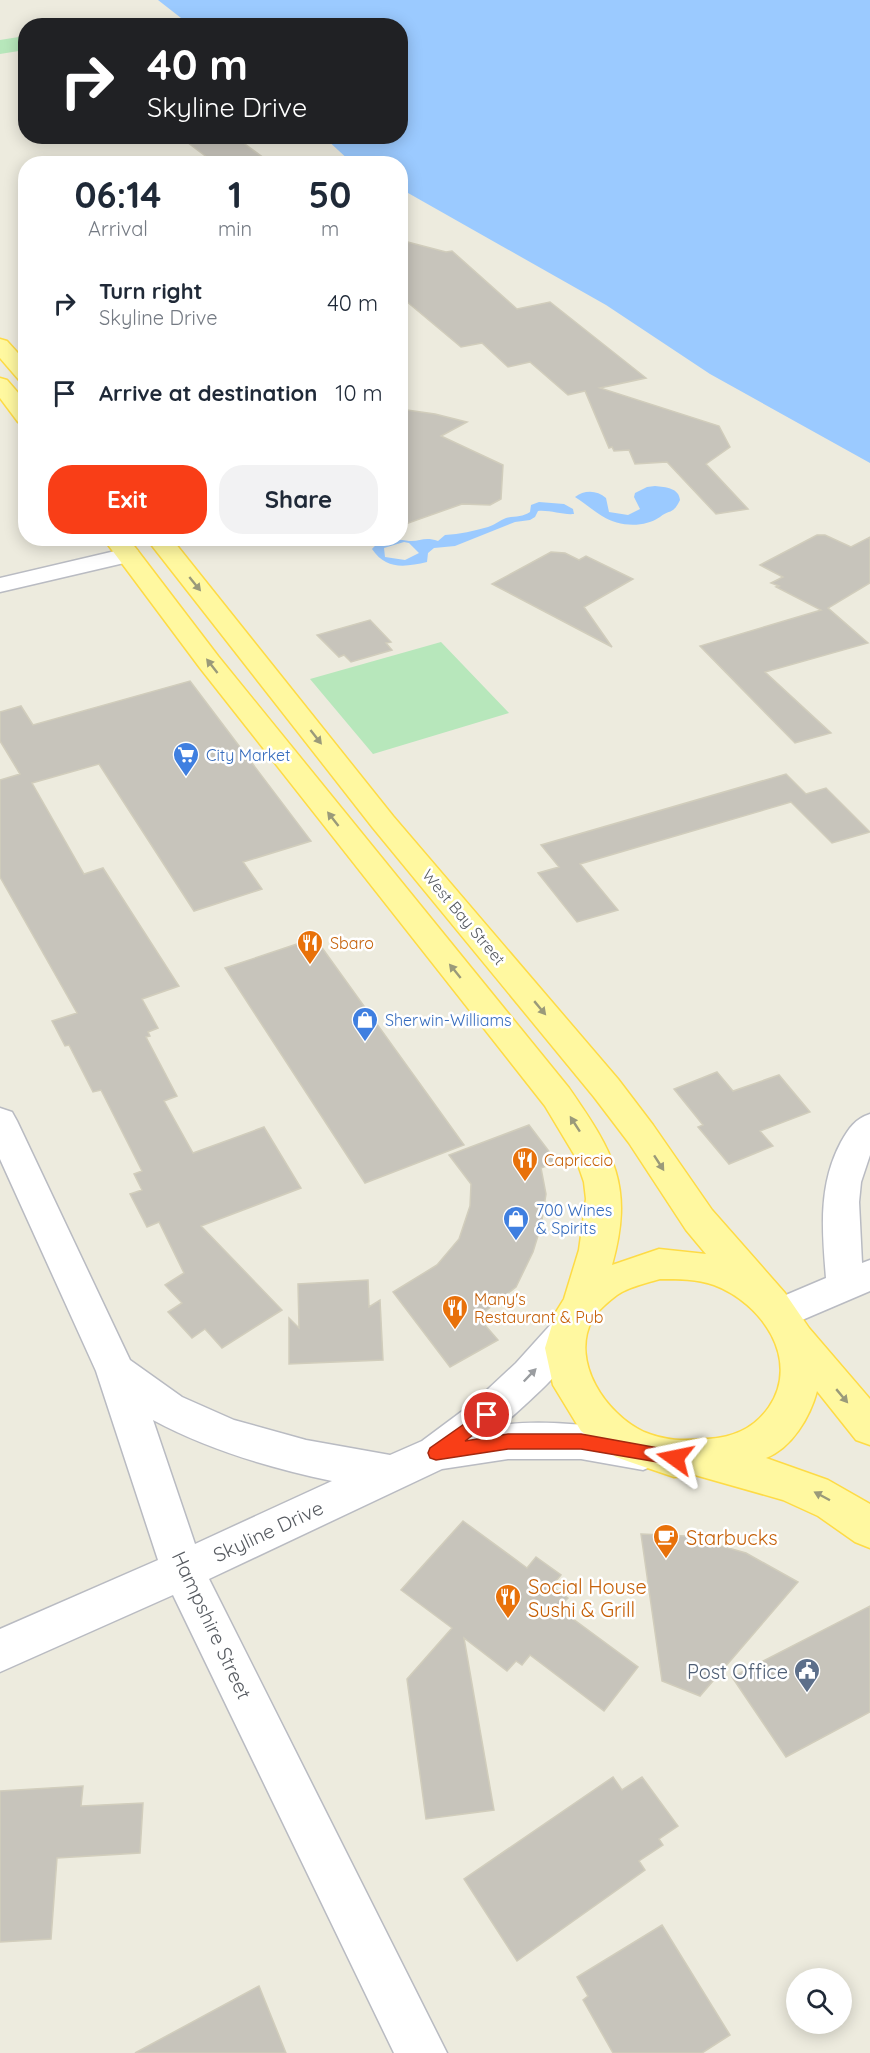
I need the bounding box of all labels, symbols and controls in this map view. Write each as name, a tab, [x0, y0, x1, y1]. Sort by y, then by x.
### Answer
text: 40 m	[147, 38, 248, 91]
icon: right	[48, 42, 126, 120]
text: Skyline Drive	[147, 90, 307, 124]
text: 06:14	[75, 172, 162, 217]
text: 1	[228, 172, 242, 217]
text: 50	[309, 172, 351, 217]
text: Arrival	[88, 216, 148, 241]
text: min	[218, 216, 252, 241]
text: m	[321, 216, 339, 241]
text: Turn right	[99, 277, 203, 305]
icon: right	[48, 287, 81, 320]
text: 40 m	[327, 289, 378, 317]
text: Skyline Drive	[99, 305, 218, 330]
icon: arrive	[48, 377, 81, 410]
text: Arrive at destination	[99, 379, 317, 407]
text: 10 m	[335, 379, 383, 407]
button: Exit	[48, 465, 207, 534]
button: Share	[219, 465, 378, 534]
one-way arrow	[188, 576, 201, 592]
one-way arrow	[205, 658, 218, 674]
one-way arrow	[309, 729, 322, 745]
supermarket icon: City Market	[171, 740, 201, 778]
place label: City Market	[206, 745, 291, 765]
one-way arrow	[327, 811, 340, 826]
street label: West Bay Street	[418, 865, 510, 969]
restaurant icon: Sbaro	[295, 928, 325, 966]
place label: Sbaro	[330, 933, 374, 953]
one-way arrow	[450, 963, 462, 978]
one-way arrow	[534, 1000, 547, 1016]
shop icon: Sherwin-Williams	[350, 1005, 380, 1043]
place label: Sherwin-Williams	[385, 1010, 511, 1030]
one-way arrow	[570, 1116, 581, 1132]
restaurant icon: Capriccio	[510, 1145, 540, 1183]
place label: Capriccio	[544, 1150, 613, 1170]
one-way arrow	[654, 1154, 665, 1171]
place label: 700 Wines & Spirits	[536, 1200, 612, 1238]
shop icon: 700 Wines & Spirits	[501, 1204, 531, 1242]
place label: Many's Restaurant & Pub	[474, 1289, 603, 1327]
restaurant icon: Many's Restaurant & Pub	[440, 1293, 470, 1331]
one-way arrow	[522, 1369, 536, 1383]
one-way arrow	[835, 1388, 848, 1403]
pin	[461, 1389, 512, 1440]
icon: arrive	[470, 1398, 503, 1431]
position arrow	[643, 1426, 707, 1490]
one-way arrow	[813, 1492, 830, 1501]
street label: Skyline Drive	[209, 1495, 327, 1567]
cafe icon: Starbucks	[651, 1522, 681, 1560]
place label: Starbucks	[686, 1525, 778, 1550]
street label: Hampshire Street	[167, 1547, 257, 1703]
place label: Social House Sushi & Grill	[528, 1574, 647, 1622]
restaurant icon: Social House Sushi & Grill	[493, 1582, 523, 1620]
public building icon: Post Office	[792, 1656, 822, 1694]
place label: Post Office	[687, 1659, 788, 1684]
map controls	[786, 1968, 852, 2034]
button: search	[786, 1968, 852, 2034]

